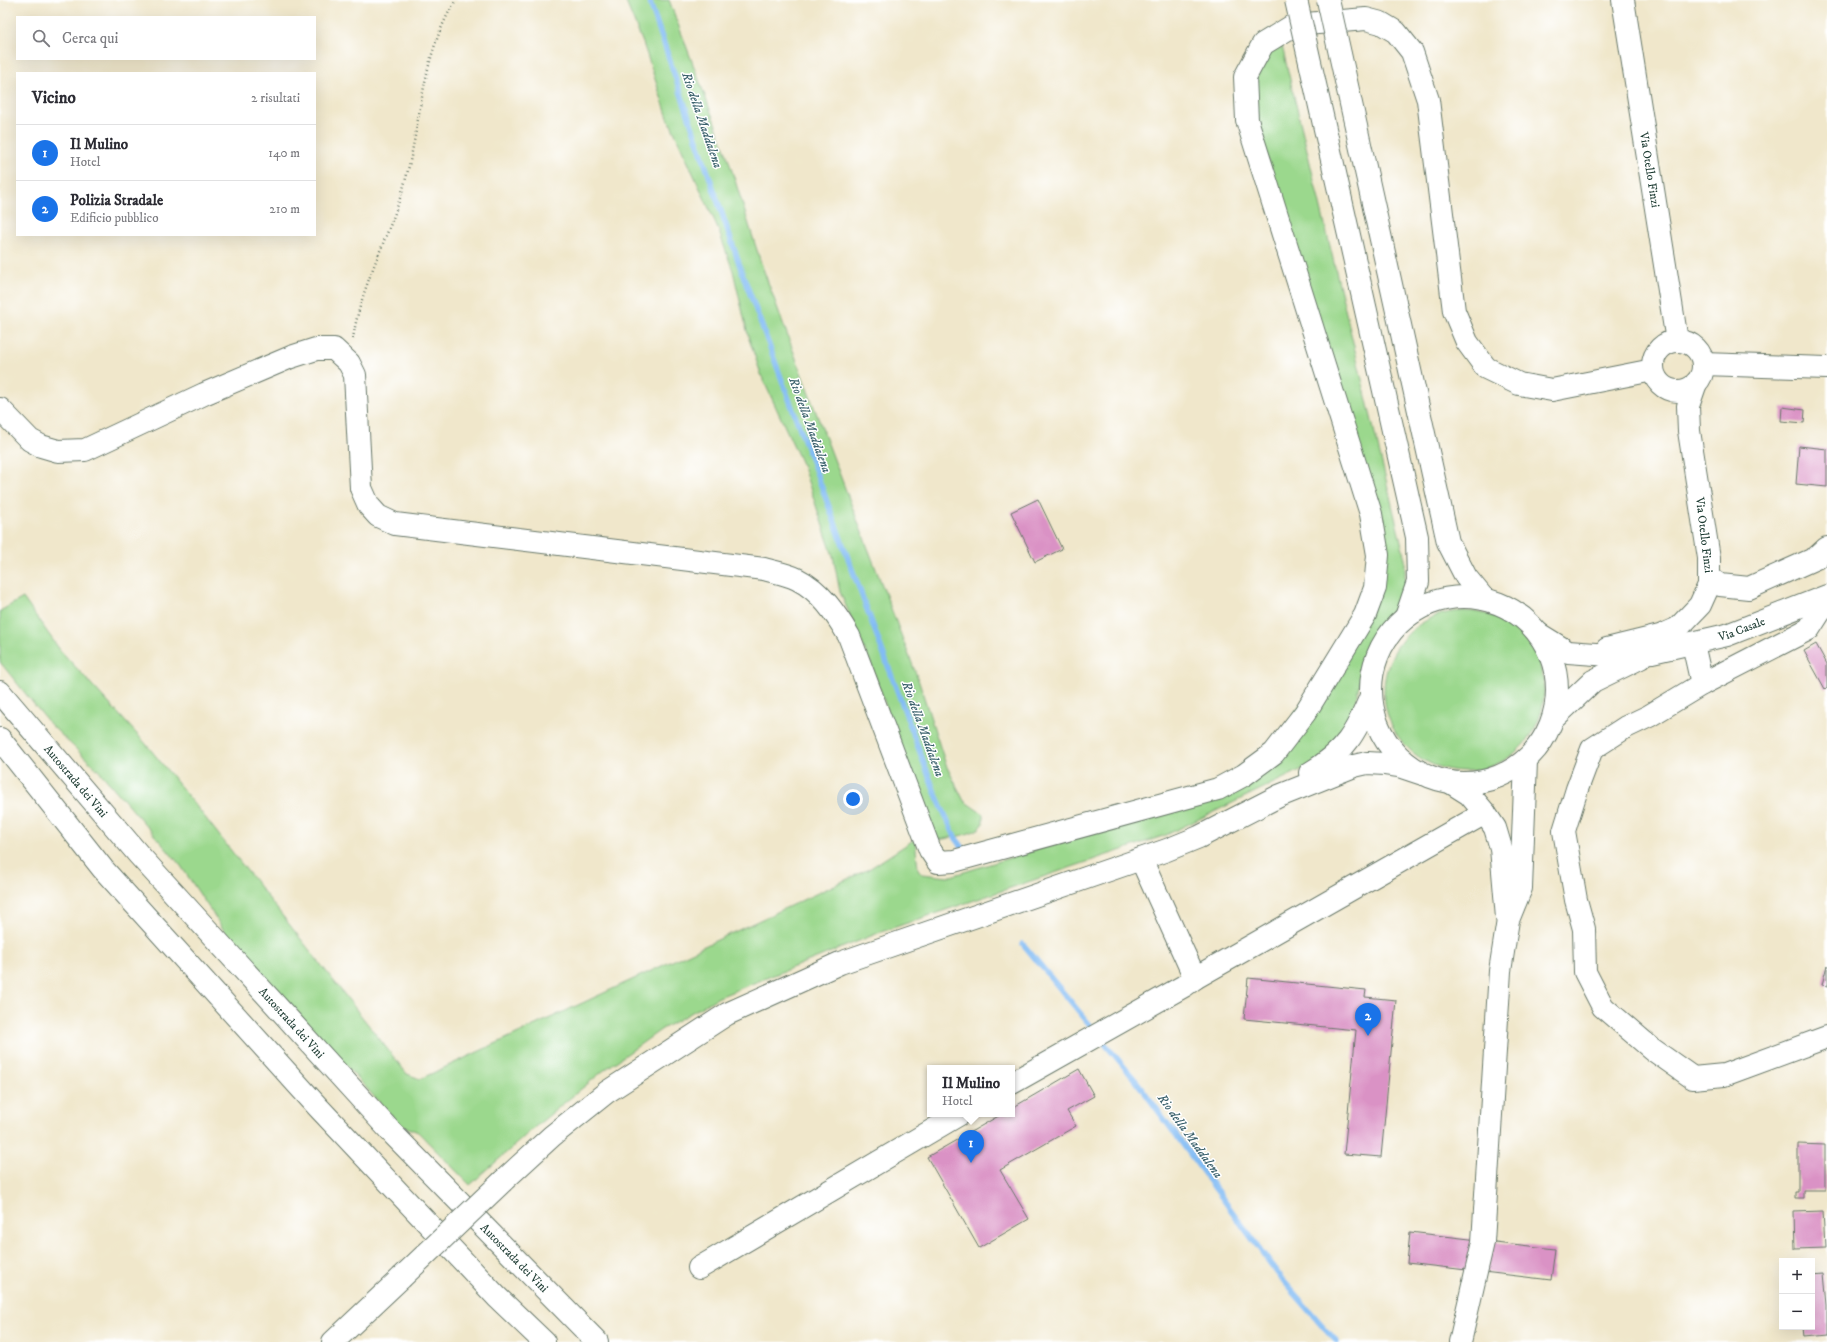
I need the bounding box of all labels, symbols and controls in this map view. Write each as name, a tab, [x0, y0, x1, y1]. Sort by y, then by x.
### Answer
search box	[16, 16, 316, 60]
icon: search	[30, 27, 52, 49]
text: Cerca qui	[62, 29, 118, 48]
water label: Rio della Maddalena	[678, 69, 726, 170]
text: Vicino	[32, 87, 76, 109]
text: 2 risultati	[251, 90, 300, 106]
street label: Via Otello Finzi	[1636, 130, 1663, 209]
text: Il Mulino	[70, 135, 128, 154]
text: 1	[43, 145, 47, 161]
text: 140 m	[268, 145, 300, 161]
text: Hotel	[70, 154, 101, 170]
text: Polizia Stradale	[70, 191, 163, 210]
text: 2	[42, 201, 48, 217]
text: 210 m	[269, 201, 300, 217]
text: Edificio pubblico	[70, 210, 159, 226]
water label: Rio della Maddalena	[785, 374, 835, 475]
street label: Via Otello Finzi	[1692, 495, 1716, 574]
street label: Via Casale	[1716, 613, 1767, 644]
water label: Rio della Maddalena	[898, 678, 948, 779]
street label: Autostrada dei Vini	[41, 742, 111, 820]
your location	[843, 789, 863, 809]
street label: Autostrada dei Vini	[256, 984, 328, 1061]
pin: 2	[1355, 1003, 1381, 1036]
popup	[927, 1065, 1015, 1117]
text: Il Mulino	[942, 1074, 1000, 1093]
water label: Rio della Maddalena	[1153, 1090, 1226, 1182]
text: Hotel	[942, 1093, 972, 1109]
pin: 1	[958, 1130, 984, 1163]
street label: Autostrada dei Vini	[477, 1220, 552, 1296]
map controls	[1779, 1258, 1815, 1330]
button: +	[1779, 1258, 1815, 1294]
button: −	[1779, 1294, 1815, 1330]

